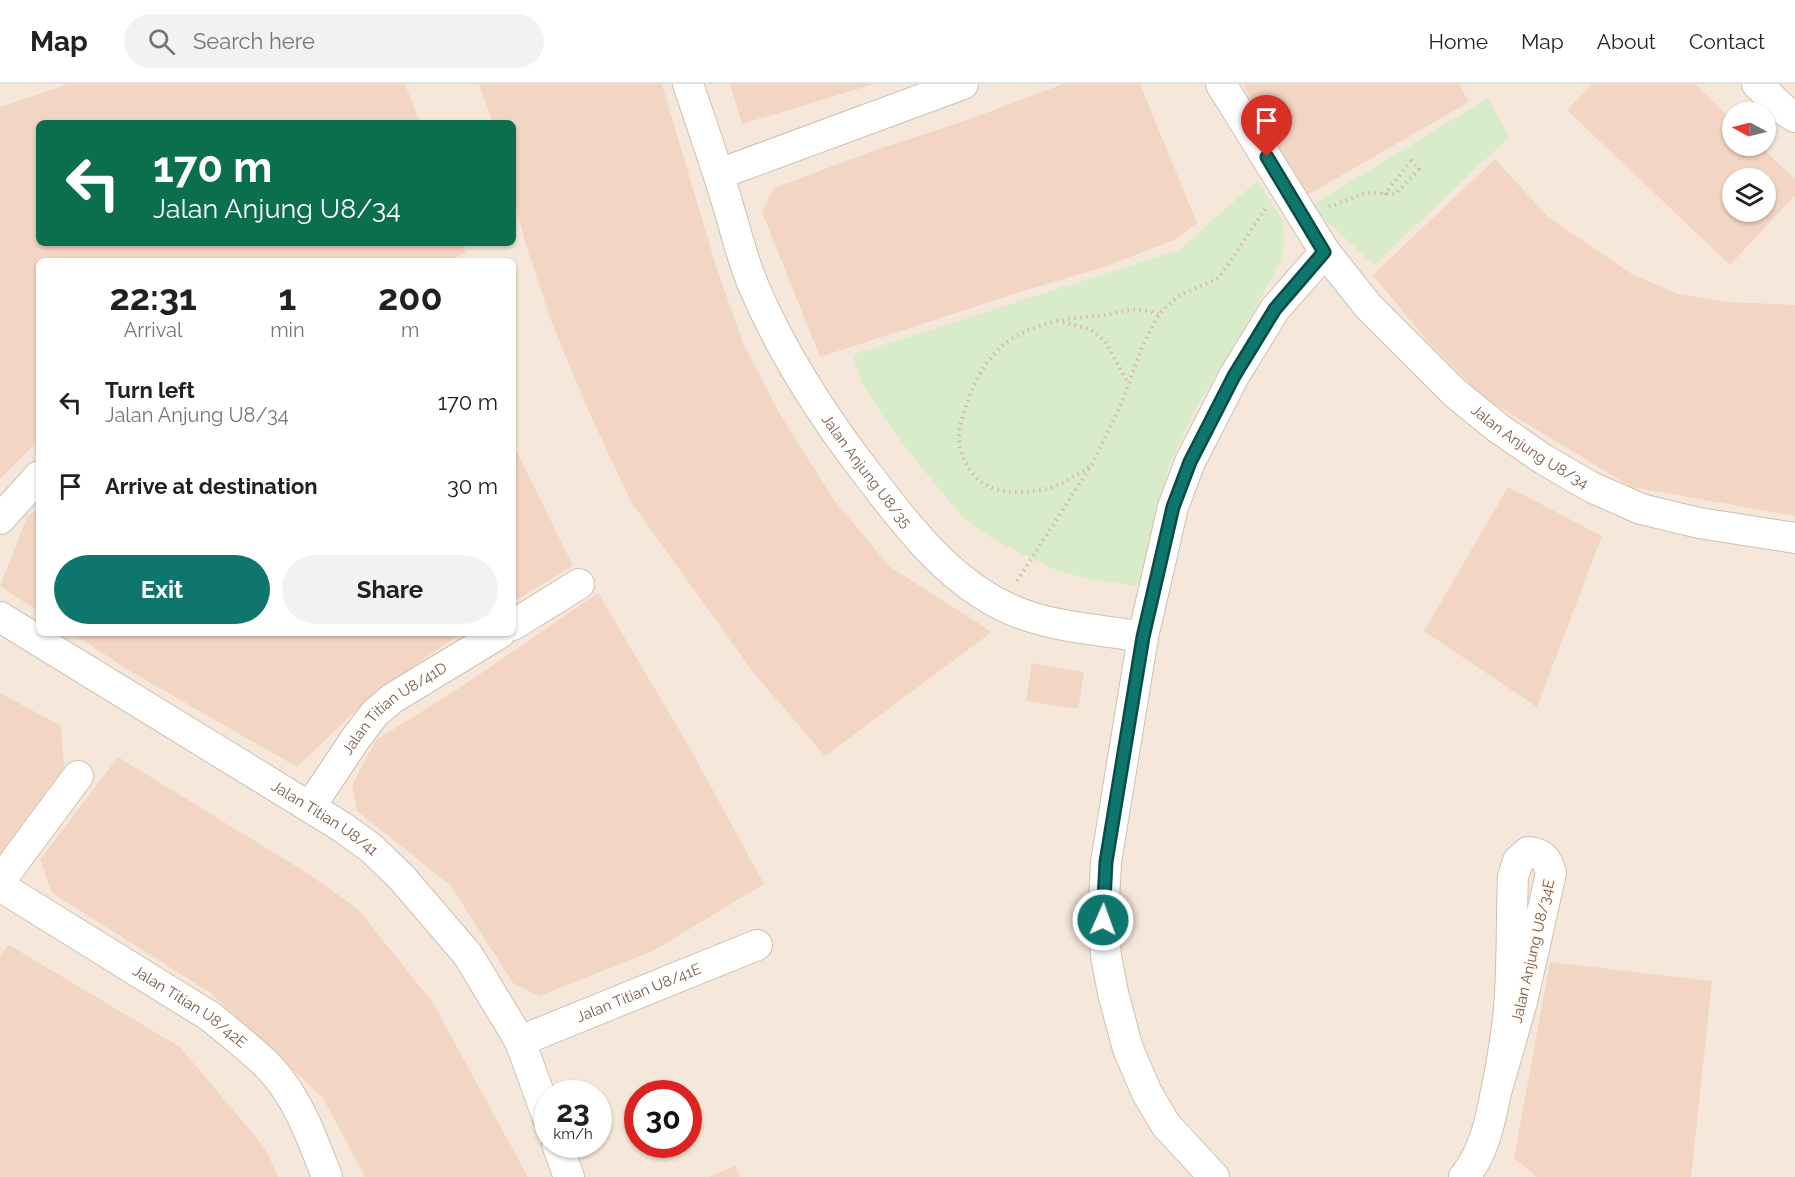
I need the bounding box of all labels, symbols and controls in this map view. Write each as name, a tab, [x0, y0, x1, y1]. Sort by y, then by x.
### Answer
search box	[124, 14, 544, 68]
text: Map	[30, 25, 88, 58]
icon: search	[145, 25, 178, 58]
text: Search here	[193, 28, 315, 54]
text: Home	[1429, 29, 1488, 54]
text: Map	[1521, 29, 1564, 54]
text: About	[1597, 29, 1656, 54]
text: Contact	[1689, 29, 1765, 54]
pin	[1241, 95, 1292, 157]
north arrow	[1722, 102, 1776, 156]
map controls	[1722, 102, 1776, 222]
icon: arrive	[1250, 104, 1283, 137]
text: 170 m	[153, 143, 272, 192]
icon: left	[54, 144, 132, 222]
button: layers	[1722, 168, 1776, 222]
text: Jalan Anjung U8/34	[153, 193, 401, 224]
text: 22:31	[109, 276, 197, 318]
text: 1	[279, 276, 296, 318]
text: 200	[378, 276, 443, 318]
text: Arrival	[124, 318, 182, 342]
text: min	[270, 318, 305, 342]
text: m	[401, 318, 420, 342]
text: Turn left	[105, 377, 195, 403]
icon: left	[54, 386, 87, 419]
text: 170 m	[438, 389, 498, 415]
street label: Jalan Anjung U8/34	[1467, 401, 1592, 493]
text: Jalan Anjung U8/34	[105, 403, 289, 427]
street label: Jalan Anjung U8/35	[818, 411, 915, 532]
icon: arrive	[54, 470, 87, 503]
text: Arrive at destination	[105, 473, 318, 499]
text: 30 m	[447, 473, 498, 499]
button: Exit	[54, 555, 270, 624]
button: Share	[282, 555, 498, 624]
street label: Jalan Titian U8/41D	[338, 658, 450, 758]
street label: Jalan Titian U8/41	[268, 777, 383, 860]
street label: Jalan Anjung U8/34E	[1508, 877, 1558, 1025]
position arrow	[1071, 888, 1135, 952]
street label: Jalan Titian U8/41E	[574, 960, 704, 1026]
street label: Jalan Titian U8/42E	[129, 962, 251, 1052]
speed limit sign: 30	[624, 1080, 702, 1158]
text: 23	[556, 1094, 590, 1129]
text: km/h	[553, 1125, 593, 1143]

